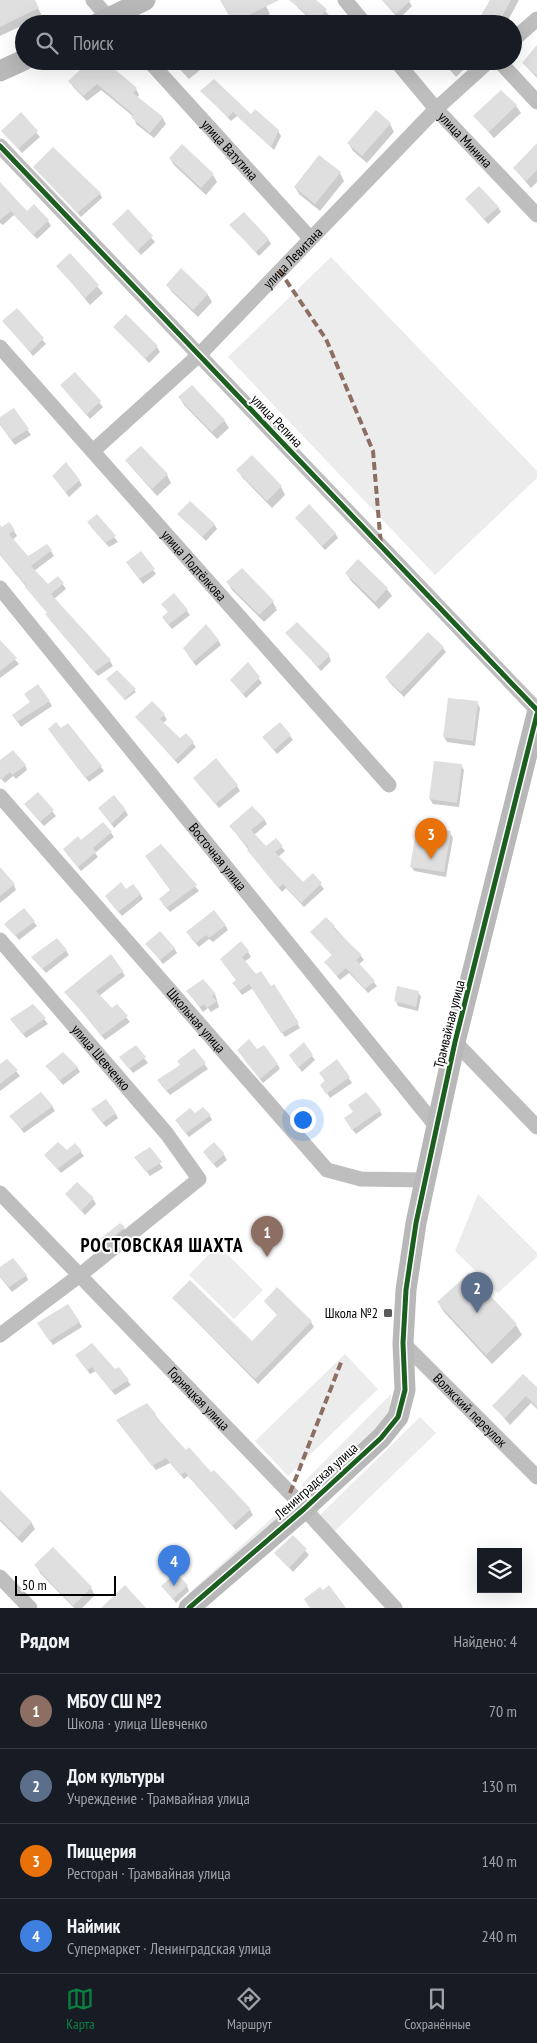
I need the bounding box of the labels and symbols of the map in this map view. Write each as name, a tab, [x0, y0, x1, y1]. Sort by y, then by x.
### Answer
street label: улица Минина	[434, 108, 496, 172]
street label: улица Ватутина	[197, 116, 262, 184]
street label: улица Левитана	[259, 223, 326, 292]
street label: улица Репина	[247, 391, 307, 451]
street label: улица Подтёлкова	[157, 526, 230, 605]
pin: 3	[415, 818, 447, 859]
street label: Восточная улица	[185, 819, 251, 894]
street label: Трамвайная улица	[429, 978, 469, 1070]
street label: Школьная улица	[163, 984, 230, 1057]
street label: улица Шевченко	[68, 1021, 135, 1094]
your location	[290, 1107, 316, 1133]
pin: 1	[251, 1216, 283, 1257]
district label: РОСТОВСКАЯ ШАХТА	[80, 1233, 244, 1257]
pin: 2	[461, 1272, 493, 1313]
place label: Школа №2	[325, 1304, 378, 1322]
marker: Школа №2	[382, 1307, 394, 1319]
street label: Горняцкая улица	[164, 1363, 234, 1434]
street label: Волжский переулок	[429, 1369, 511, 1451]
street label: Ленинградская улица	[270, 1439, 361, 1524]
pin: 4	[158, 1545, 190, 1586]
scale bar	[15, 1573, 116, 1596]

